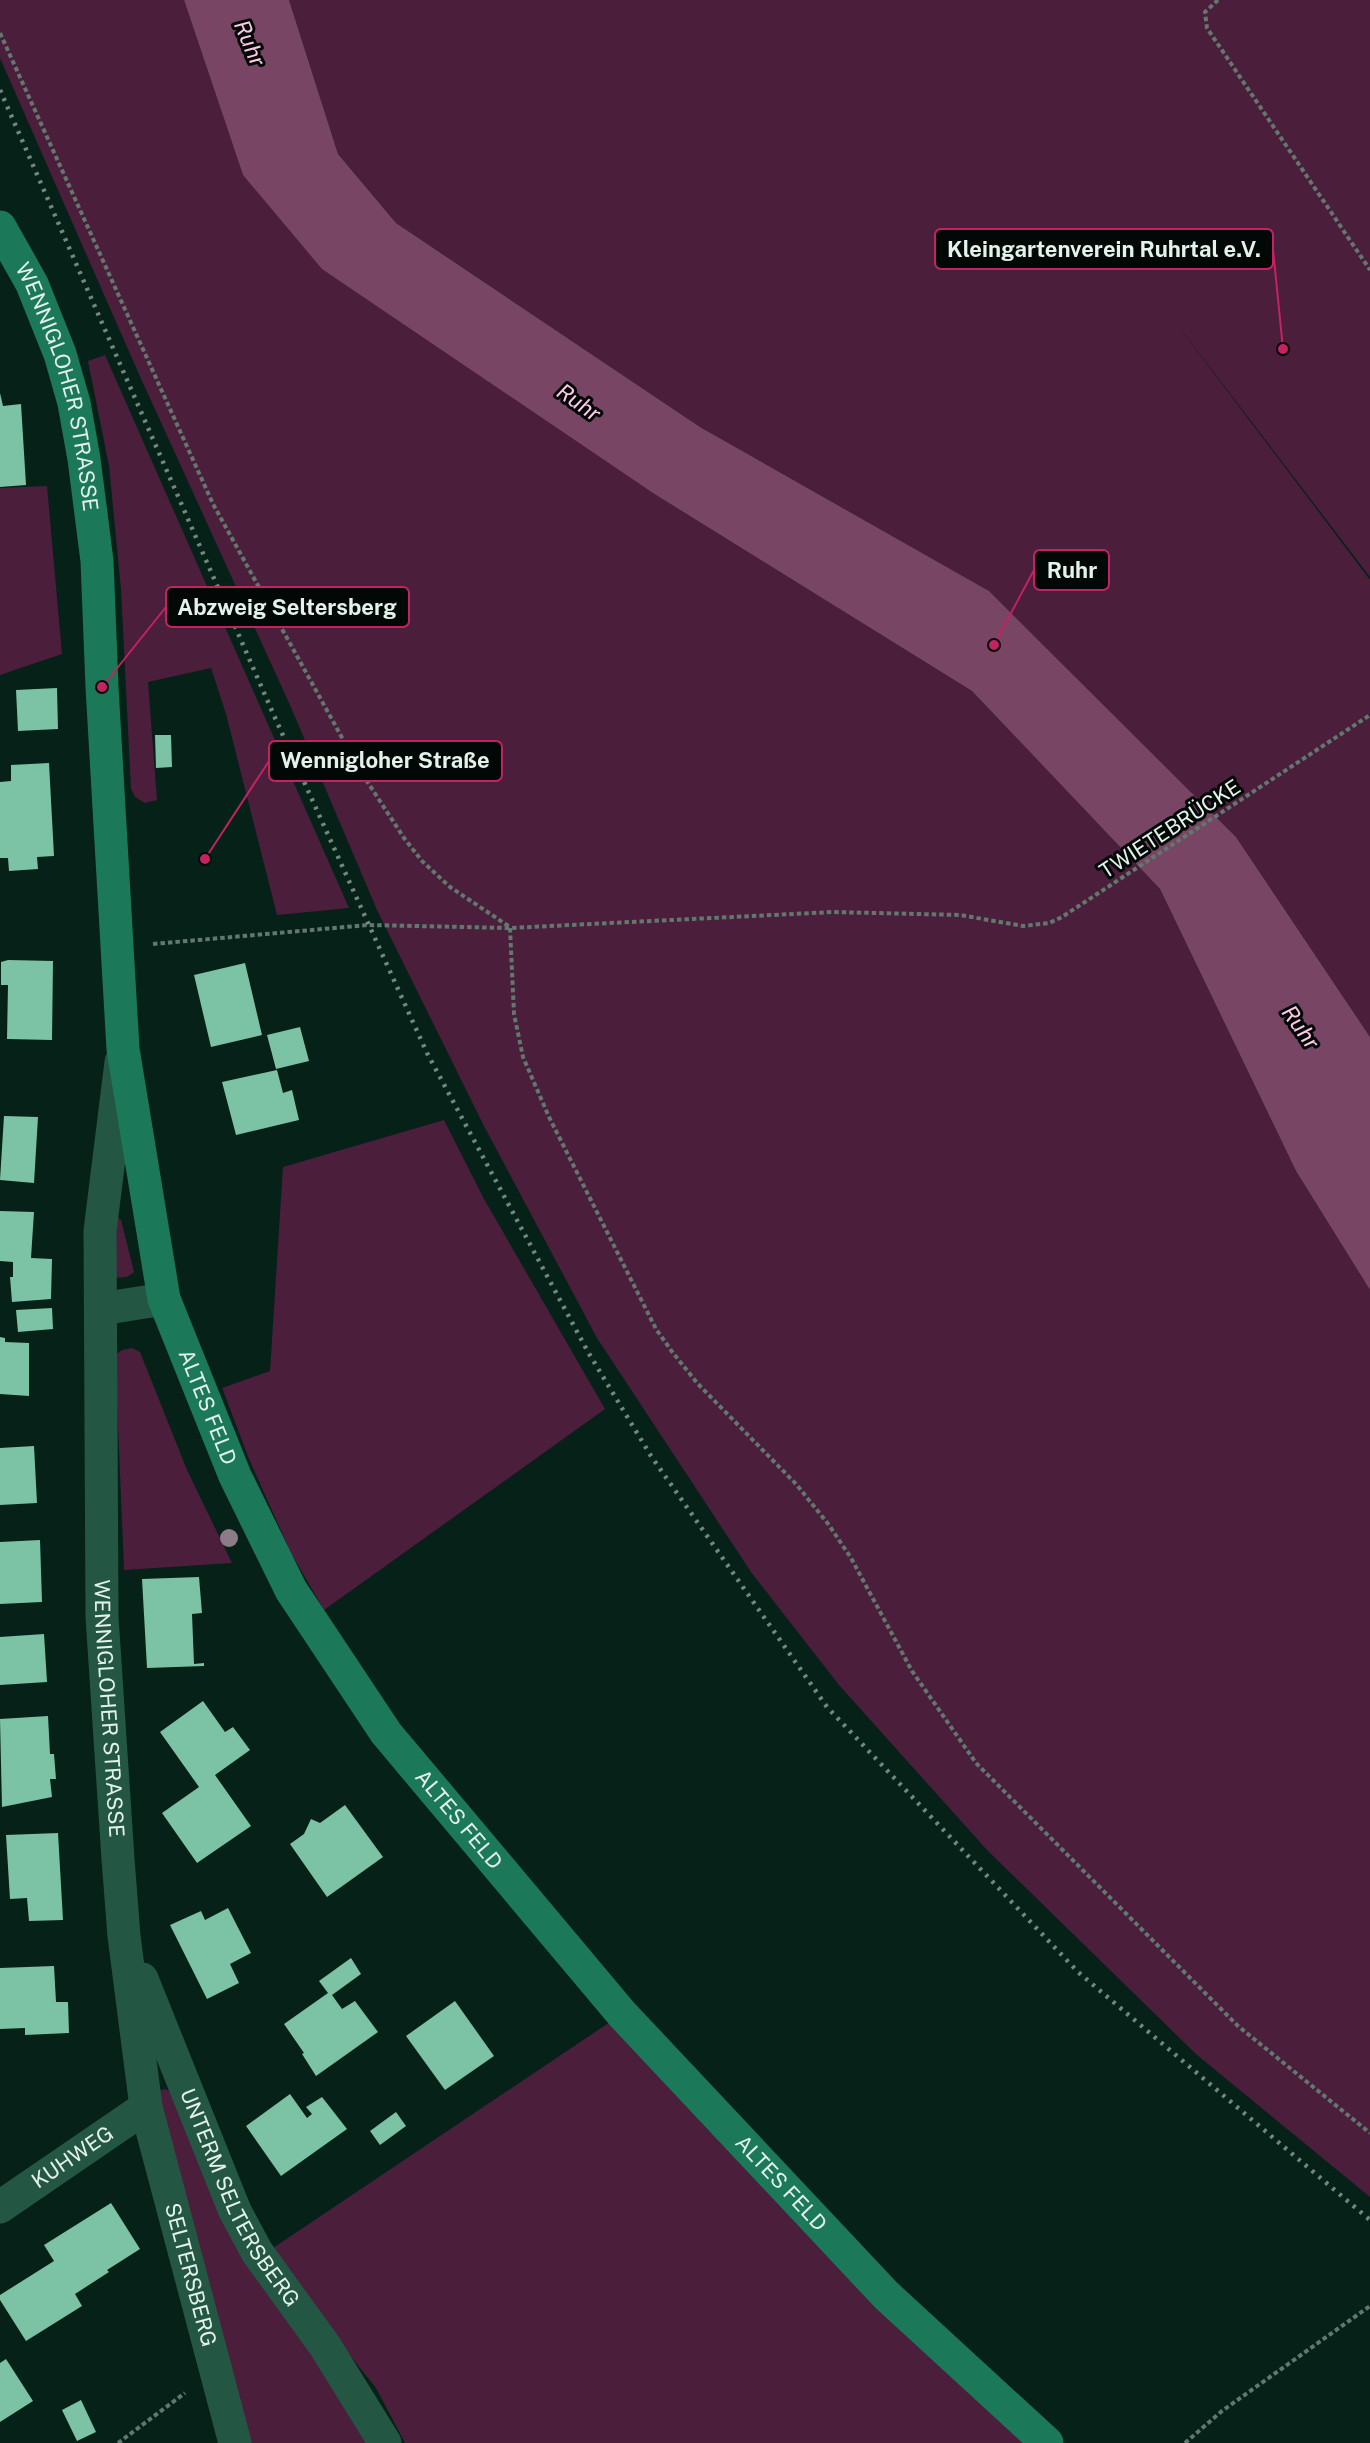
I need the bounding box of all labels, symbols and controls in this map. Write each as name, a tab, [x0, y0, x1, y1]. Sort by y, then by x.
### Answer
water label: Ruhr	[229, 16, 271, 71]
callout: Kleingartenverein Ruhrtal e.V.	[935, 229, 1273, 269]
text: Kleingartenverein Ruhrtal e.V.	[947, 236, 1261, 262]
street label: WENNIGLOHER STRASSE	[11, 258, 104, 513]
water label: Ruhr	[552, 378, 606, 427]
callout: Ruhr	[1034, 550, 1109, 590]
text: Ruhr	[1047, 557, 1097, 583]
callout: Abzweig Seltersberg	[166, 587, 409, 627]
text: Abzweig Seltersberg	[177, 594, 397, 620]
callout: Wennigloher Straße	[269, 741, 502, 781]
text: Wennigloher Straße	[280, 747, 490, 773]
street label: TWIETEBRÜCKE	[1095, 774, 1245, 883]
water label: Ruhr	[1277, 1000, 1326, 1054]
street label: ALTES FELD	[173, 1346, 242, 1468]
street label: WENNIGLOHER STRASSE	[90, 1579, 130, 1838]
street label: ALTES FELD	[410, 1764, 508, 1874]
street label: UNTERM SELTERSBERG	[175, 2083, 307, 2309]
street label: KUHWEG	[27, 2120, 118, 2194]
street label: ALTES FELD	[730, 2130, 832, 2236]
street label: SELTERSBERG	[159, 2200, 221, 2350]

